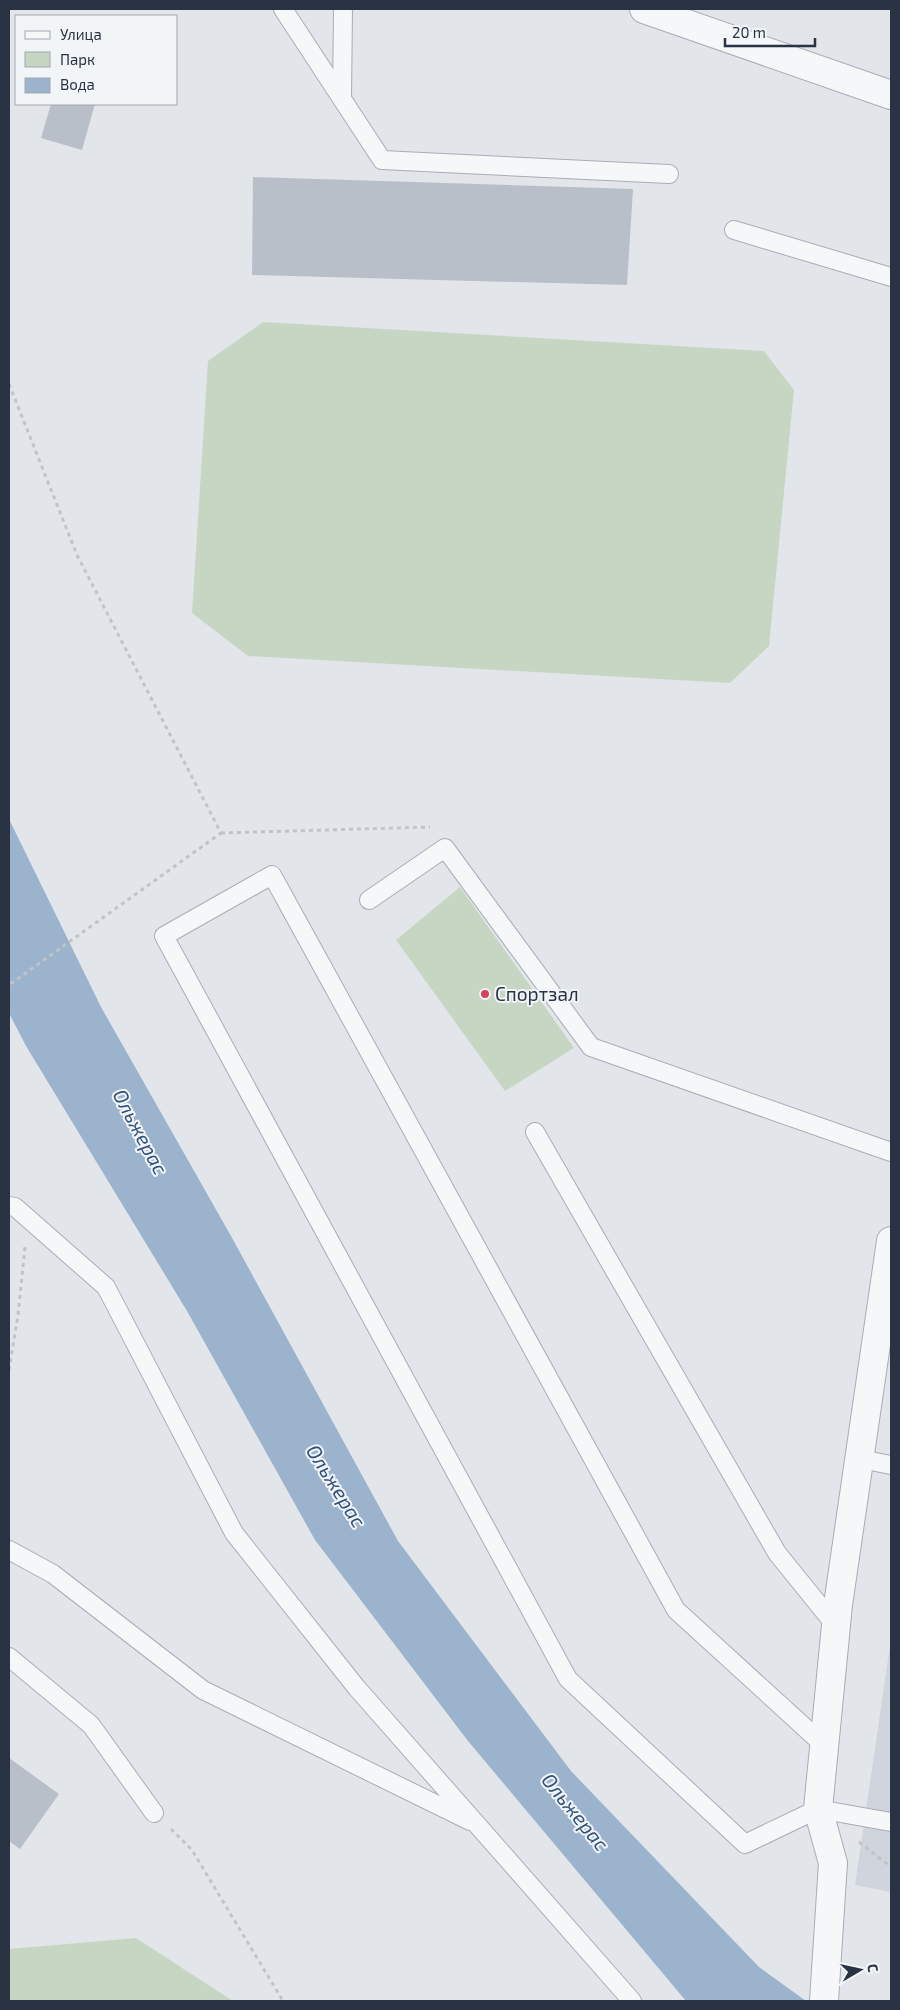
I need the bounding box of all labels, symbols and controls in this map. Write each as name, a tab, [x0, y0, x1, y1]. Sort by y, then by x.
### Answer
legend	[15, 15, 178, 105]
scale bar	[725, 15, 815, 47]
text: 20 m	[732, 23, 766, 41]
text: Улица	[60, 25, 102, 43]
text: Парк	[60, 50, 95, 68]
text: Вода	[60, 75, 95, 93]
place label: Спортзал	[495, 982, 579, 1005]
marker: Спортзал	[479, 988, 491, 1000]
water label: Ольжерас	[108, 1085, 173, 1179]
water label: Ольжерас	[302, 1440, 372, 1532]
water label: Ольжерас	[537, 1768, 615, 1855]
north arrow	[835, 1945, 885, 1995]
text: С	[864, 1962, 882, 1973]

